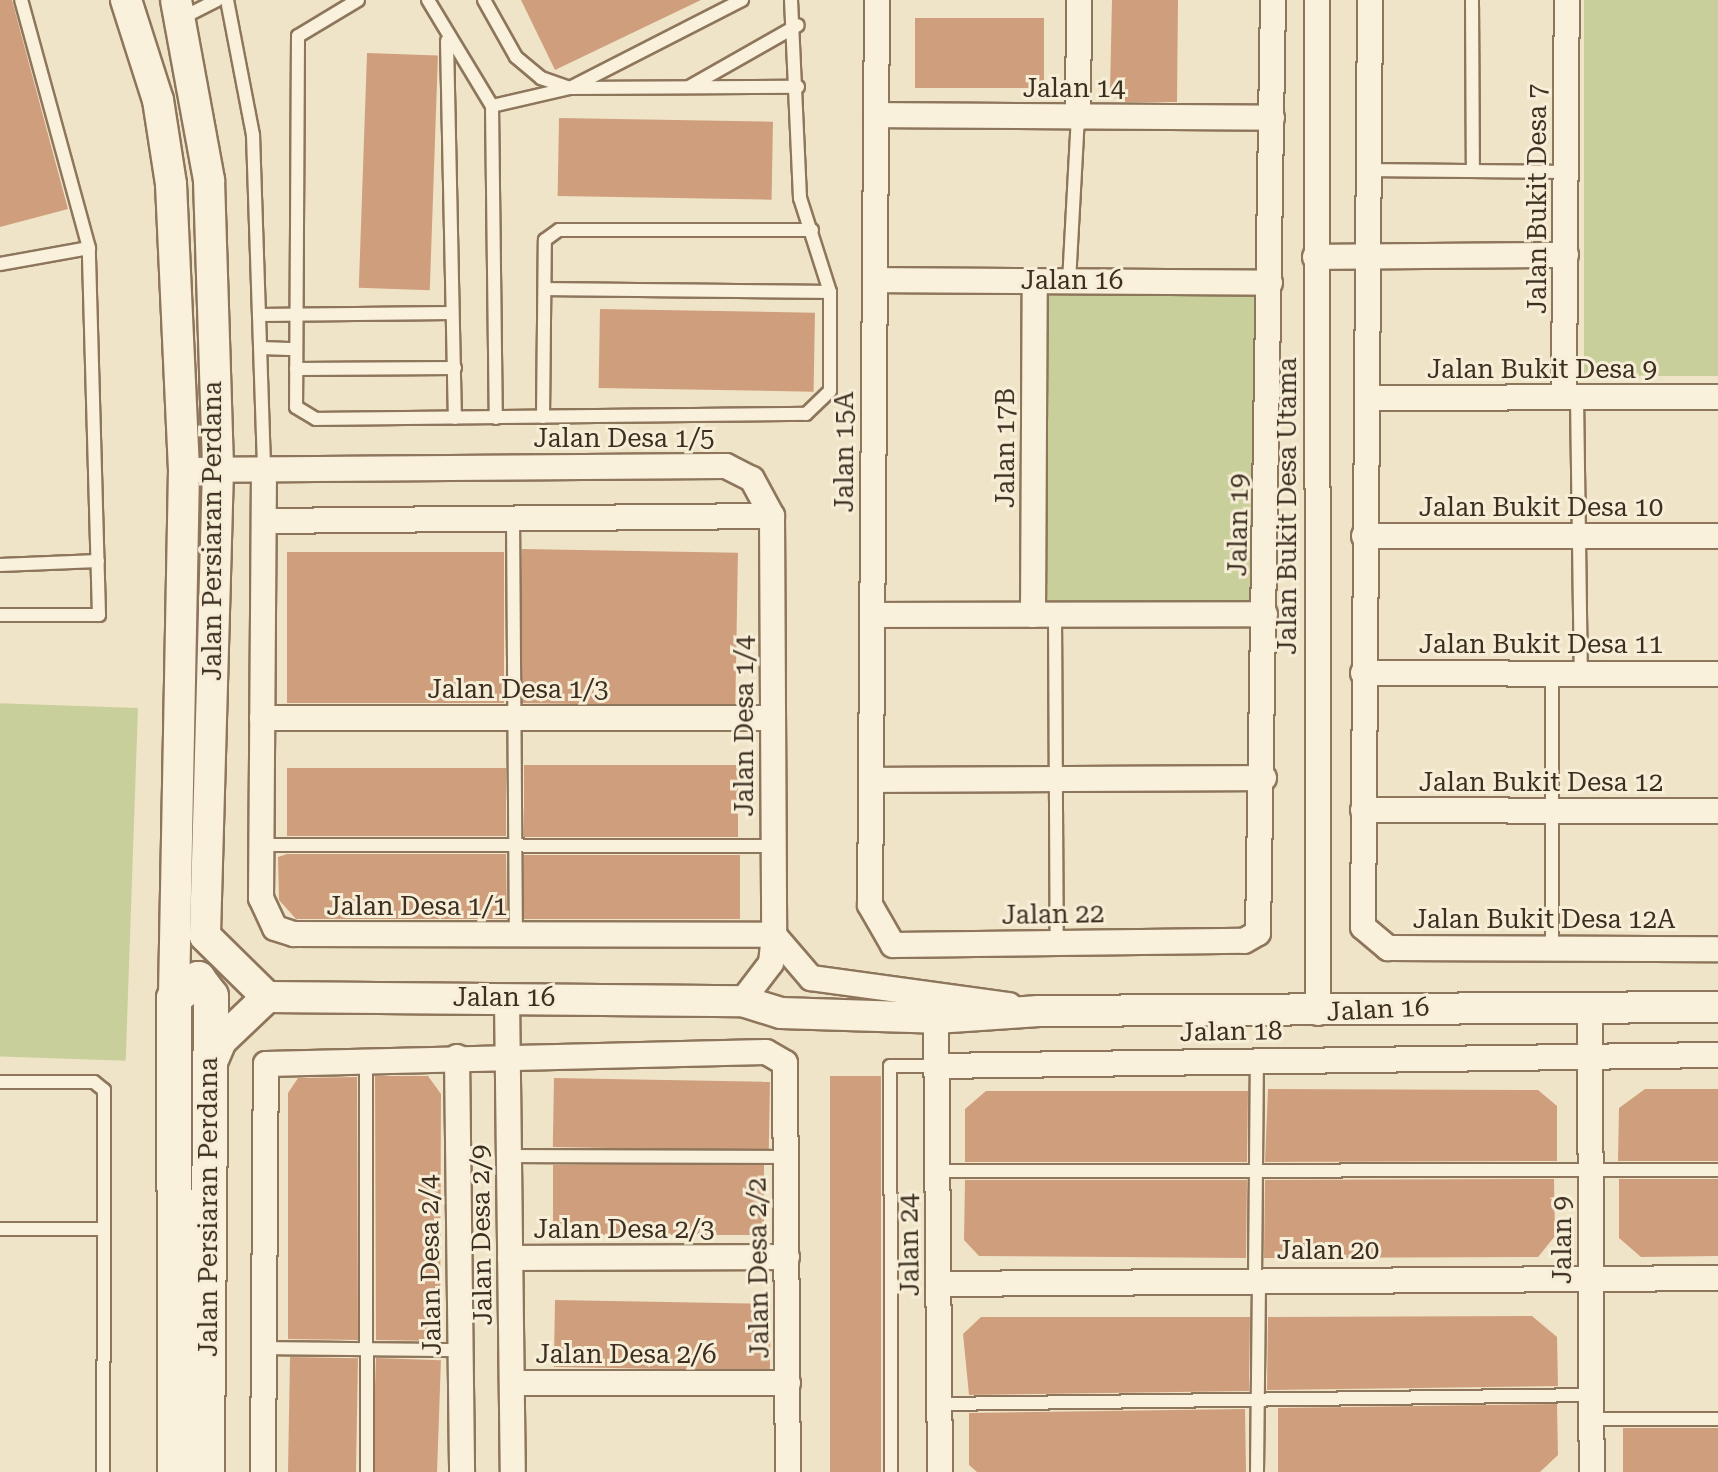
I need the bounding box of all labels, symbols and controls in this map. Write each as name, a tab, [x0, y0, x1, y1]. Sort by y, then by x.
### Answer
street label: Jalan 14	[1023, 73, 1125, 105]
street label: Jalan Bukit Desa 7	[1522, 84, 1554, 314]
street label: Jalan 16	[1021, 265, 1123, 297]
street label: Jalan Bukit Desa 9	[1427, 354, 1657, 386]
street label: Jalan Bukit Desa Utama	[1272, 357, 1304, 655]
street label: Jalan Persiaran Perdana	[197, 381, 229, 681]
street label: Jalan 17B	[990, 388, 1022, 508]
street label: Jalan 15A	[829, 392, 861, 512]
street label: Jalan Desa 1/5	[533, 423, 715, 455]
street label: Jalan 19	[1223, 473, 1255, 577]
street label: Jalan Bukit Desa 10	[1419, 492, 1663, 524]
street label: Jalan Bukit Desa 11	[1419, 629, 1663, 661]
street label: Jalan Desa 1/4	[729, 635, 761, 817]
street label: Jalan Desa 1/3	[427, 674, 609, 706]
street label: Jalan Bukit Desa 12	[1419, 767, 1663, 799]
street label: Jalan Desa 1/1	[326, 891, 508, 923]
street label: Jalan 22	[1001, 899, 1105, 931]
street label: Jalan Bukit Desa 12A	[1413, 904, 1675, 936]
street label: Jalan 16	[453, 982, 555, 1014]
street label: Jalan 16	[1326, 992, 1430, 1028]
street label: Jalan 18	[1179, 1016, 1283, 1048]
street label: Jalan Persiaran Perdana	[193, 1057, 225, 1357]
street label: Jalan Desa 2/9	[465, 1144, 499, 1326]
street label: Jalan Desa 2/4	[414, 1174, 448, 1356]
street label: Jalan Desa 2/2	[742, 1177, 776, 1359]
street label: Jalan 24	[894, 1193, 926, 1297]
street label: Jalan 9	[1547, 1196, 1579, 1284]
street label: Jalan Desa 2/3	[533, 1214, 715, 1246]
street label: Jalan 20	[1277, 1235, 1379, 1267]
street label: Jalan Desa 2/6	[535, 1339, 717, 1371]

